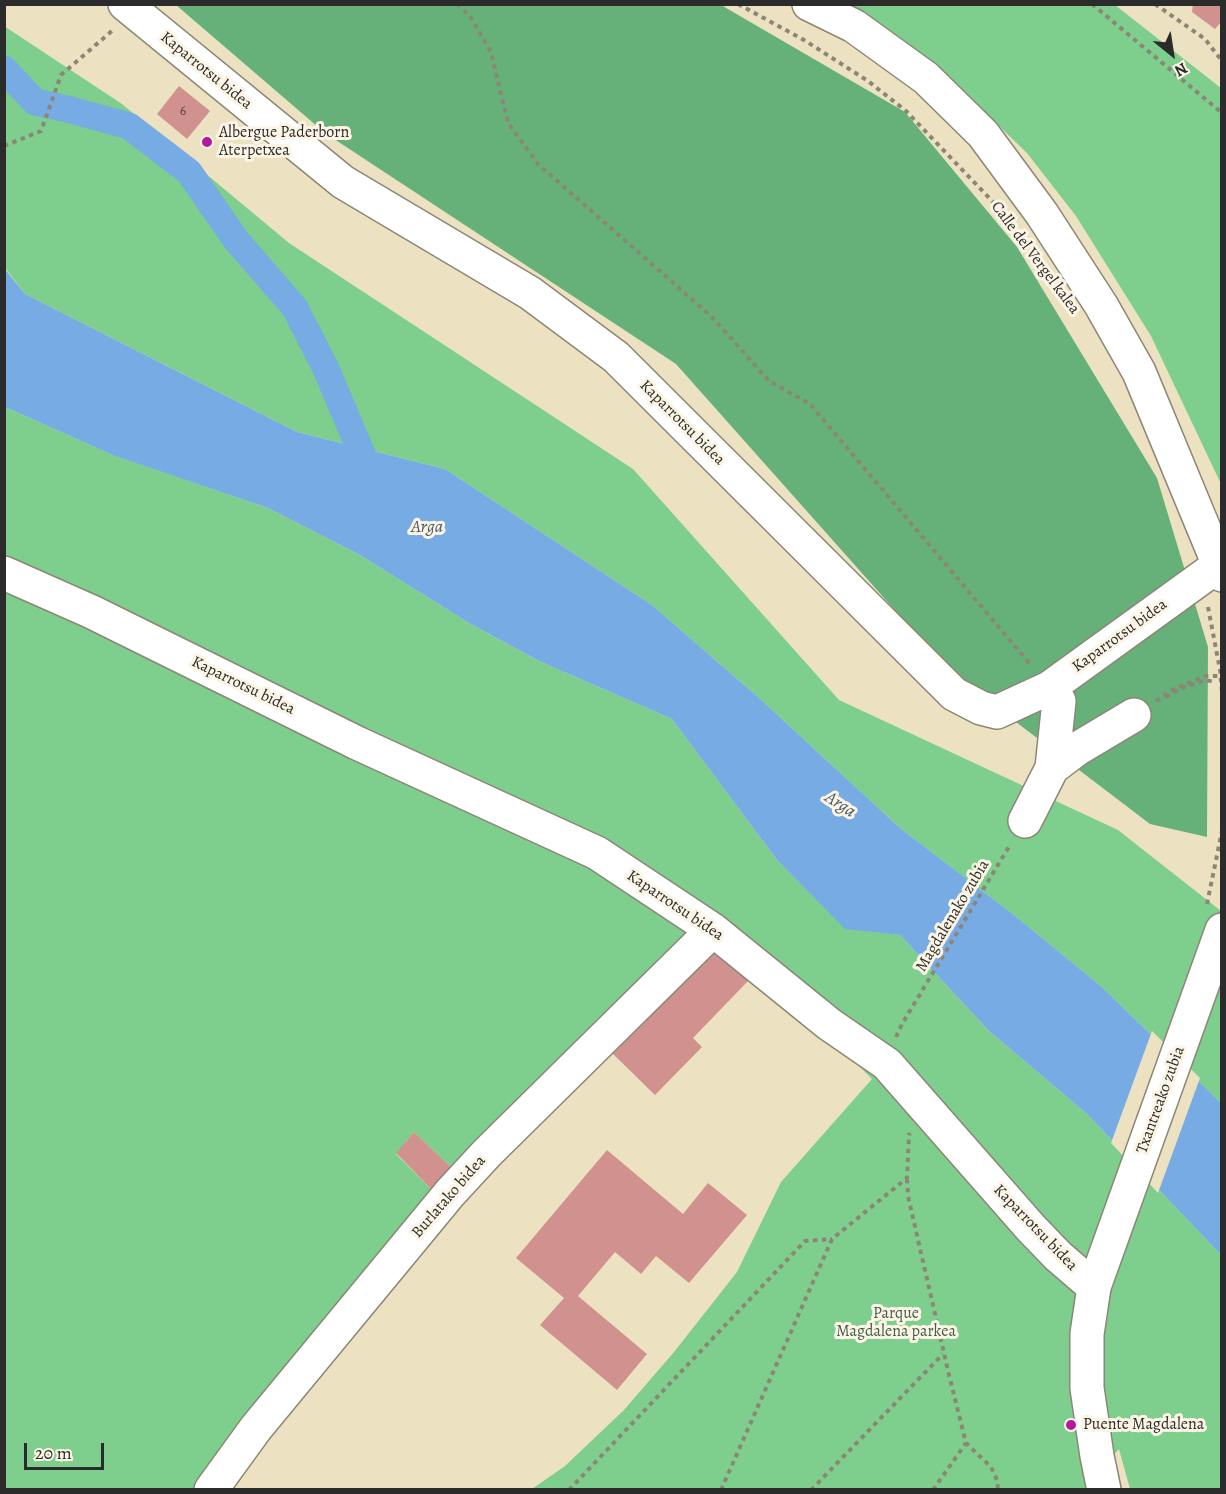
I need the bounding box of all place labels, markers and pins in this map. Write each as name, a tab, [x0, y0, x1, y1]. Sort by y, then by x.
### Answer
place label: Albergue Paderborn Aterpetxea	[219, 123, 349, 161]
marker: Albergue Paderborn Aterpetxea	[200, 135, 214, 149]
place label: Puente Magdalena	[1083, 1415, 1204, 1435]
marker: Puente Magdalena	[1064, 1418, 1078, 1432]

